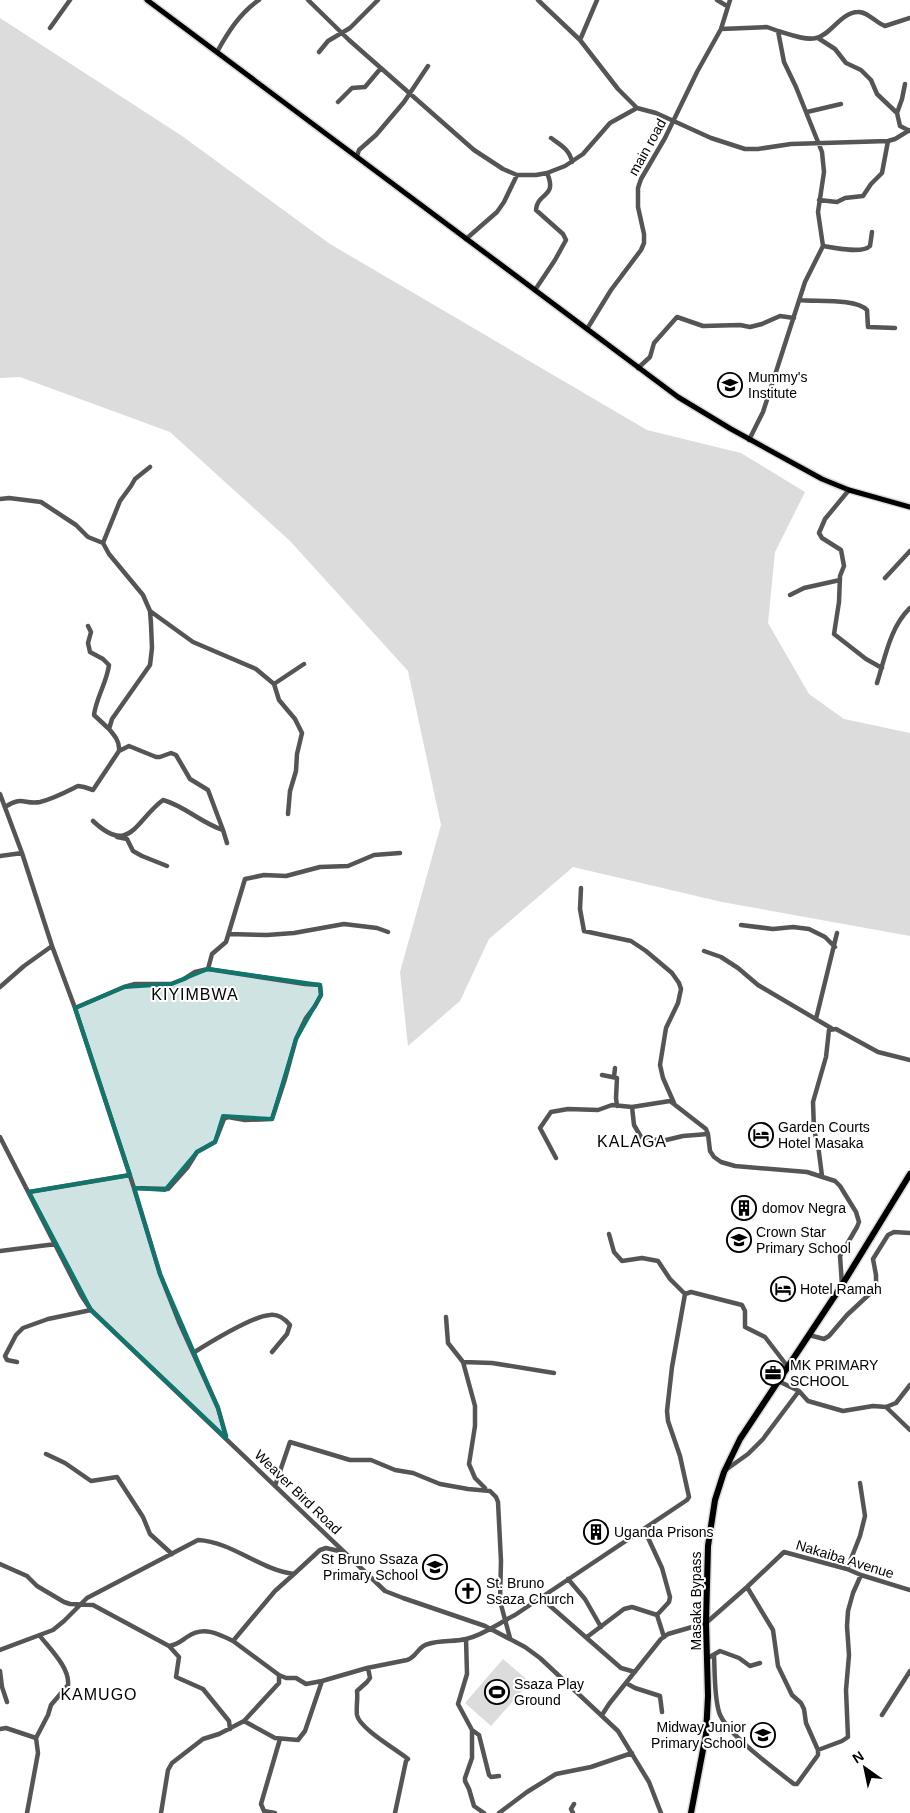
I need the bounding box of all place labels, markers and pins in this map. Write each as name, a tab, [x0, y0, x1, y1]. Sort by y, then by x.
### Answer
place label: Mummy's Institute	[748, 369, 807, 401]
school or university icon: Mummy's Institute	[717, 372, 743, 398]
place label: Garden Courts Hotel Masaka	[778, 1119, 870, 1151]
hotel icon: Garden Courts Hotel Masaka	[748, 1122, 774, 1148]
building icon: domov Negra	[731, 1195, 757, 1221]
place label: domov Negra	[762, 1200, 846, 1216]
place label: Crown Star Primary School	[756, 1224, 851, 1256]
school or university icon: Crown Star Primary School	[726, 1227, 752, 1253]
hotel icon: Hotel Ramah	[770, 1276, 796, 1302]
place label: Hotel Ramah	[800, 1281, 882, 1297]
place label: MK PRIMARY SCHOOL	[790, 1357, 879, 1389]
office icon: MK PRIMARY SCHOOL	[760, 1360, 786, 1386]
building icon: Uganda Prisons	[583, 1519, 609, 1545]
place label: Uganda Prisons	[614, 1524, 714, 1540]
place label: St Bruno Ssaza Primary School	[321, 1551, 418, 1583]
school or university icon: St Bruno Ssaza Primary School	[422, 1554, 448, 1580]
place label: St. Bruno Ssaza Church	[486, 1575, 574, 1607]
church icon: St. Bruno Ssaza Church	[455, 1578, 481, 1604]
place label: Ssaza Play Ground	[514, 1676, 584, 1708]
sports icon: Ssaza Play Ground	[484, 1679, 510, 1705]
place label: Midway Junior Primary School	[651, 1719, 746, 1751]
school or university icon: Midway Junior Primary School	[750, 1722, 776, 1748]

